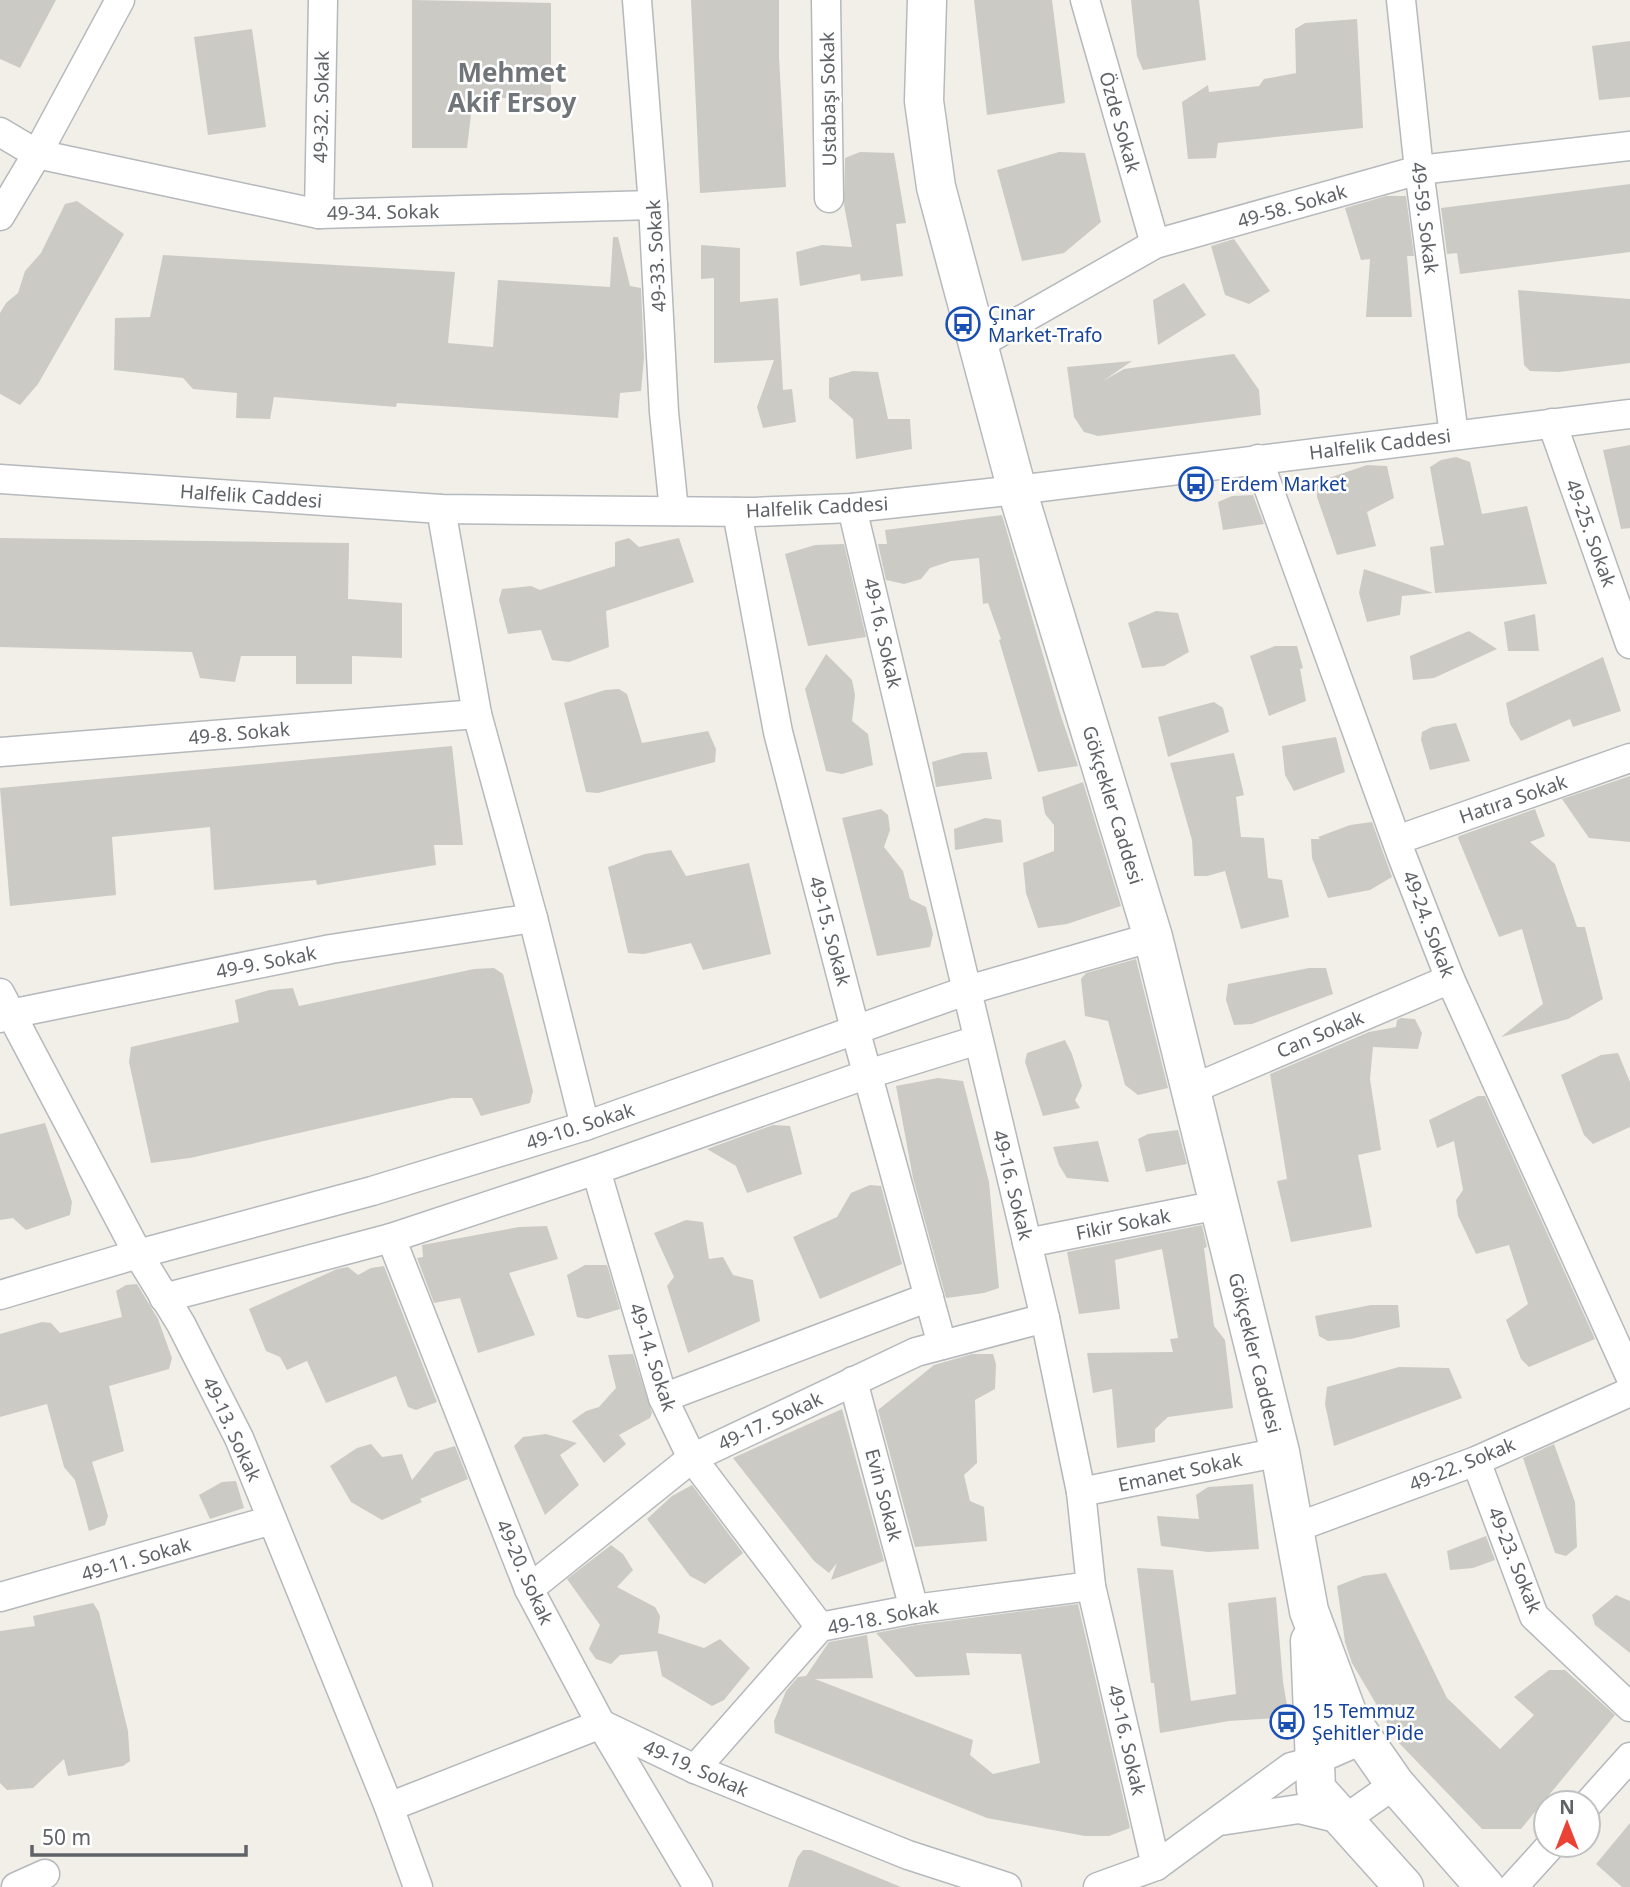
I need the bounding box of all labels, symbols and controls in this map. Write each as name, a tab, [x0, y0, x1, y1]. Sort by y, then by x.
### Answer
street label: Ustabaşı Sokak	[814, 31, 842, 167]
street label: 49-32. Sokak	[307, 51, 335, 163]
district label: Mehmet Akif Ersoy	[448, 54, 576, 120]
street label: Özde Sokak	[1093, 68, 1147, 176]
street label: 49-59. Sokak	[1405, 161, 1445, 275]
street label: 49-58. Sokak	[1234, 178, 1350, 234]
street label: 49-34. Sokak	[327, 198, 439, 226]
street label: 49-33. Sokak	[640, 199, 672, 313]
place label: Çınar Market-Trafo	[988, 300, 1103, 348]
bus stop icon: Çınar Market-Trafo	[944, 305, 982, 343]
street label: Halfelik Caddesi	[1308, 422, 1452, 466]
bus stop icon: Erdem Market	[1177, 465, 1215, 503]
place label: Erdem Market	[1220, 471, 1347, 497]
street label: 49-25. Sokak	[1560, 476, 1622, 590]
street label: Halfelik Caddesi	[179, 478, 323, 514]
street label: Halfelik Caddesi	[745, 490, 889, 524]
street label: 49-16. Sokak	[858, 575, 908, 691]
street label: 49-8. Sokak	[187, 716, 291, 750]
street label: Gökçekler Caddesi	[1077, 722, 1149, 888]
street label: Hatıra Sokak	[1456, 768, 1570, 830]
street label: 49-24. Sokak	[1397, 867, 1461, 981]
street label: 49-15. Sokak	[803, 873, 857, 989]
street label: 49-9. Sokak	[214, 940, 318, 984]
street label: Can Sokak	[1272, 1004, 1368, 1064]
street label: 49-10. Sokak	[522, 1096, 638, 1156]
street label: 49-16. Sokak	[987, 1127, 1039, 1243]
street label: Fikir Sokak	[1074, 1202, 1172, 1246]
street label: Gökçekler Caddesi	[1222, 1270, 1288, 1436]
street label: 49-14. Sokak	[623, 1299, 683, 1415]
street label: 49-13. Sokak	[196, 1373, 268, 1485]
street label: 49-17. Sokak	[714, 1385, 826, 1457]
street label: 49-22. Sokak	[1405, 1431, 1519, 1497]
street label: Evin Sokak	[859, 1446, 909, 1544]
street label: Emanet Sokak	[1116, 1446, 1244, 1498]
street label: 49-23. Sokak	[1482, 1503, 1548, 1617]
street label: 49-20. Sokak	[490, 1515, 560, 1629]
street label: 49-11. Sokak	[78, 1531, 194, 1587]
street label: 49-18. Sokak	[825, 1594, 941, 1640]
street label: 49-16. Sokak	[1102, 1682, 1152, 1798]
place label: 15 Temmuz Şehitler Pide	[1312, 1698, 1424, 1746]
bus stop icon: 15 Temmuz Şehitler Pide	[1268, 1703, 1306, 1741]
street label: 49-19. Sokak	[639, 1733, 753, 1803]
north arrow	[1532, 1789, 1602, 1859]
text: N	[1559, 1794, 1575, 1820]
scale bar	[32, 1814, 245, 1858]
text: 50 m	[42, 1823, 91, 1851]

